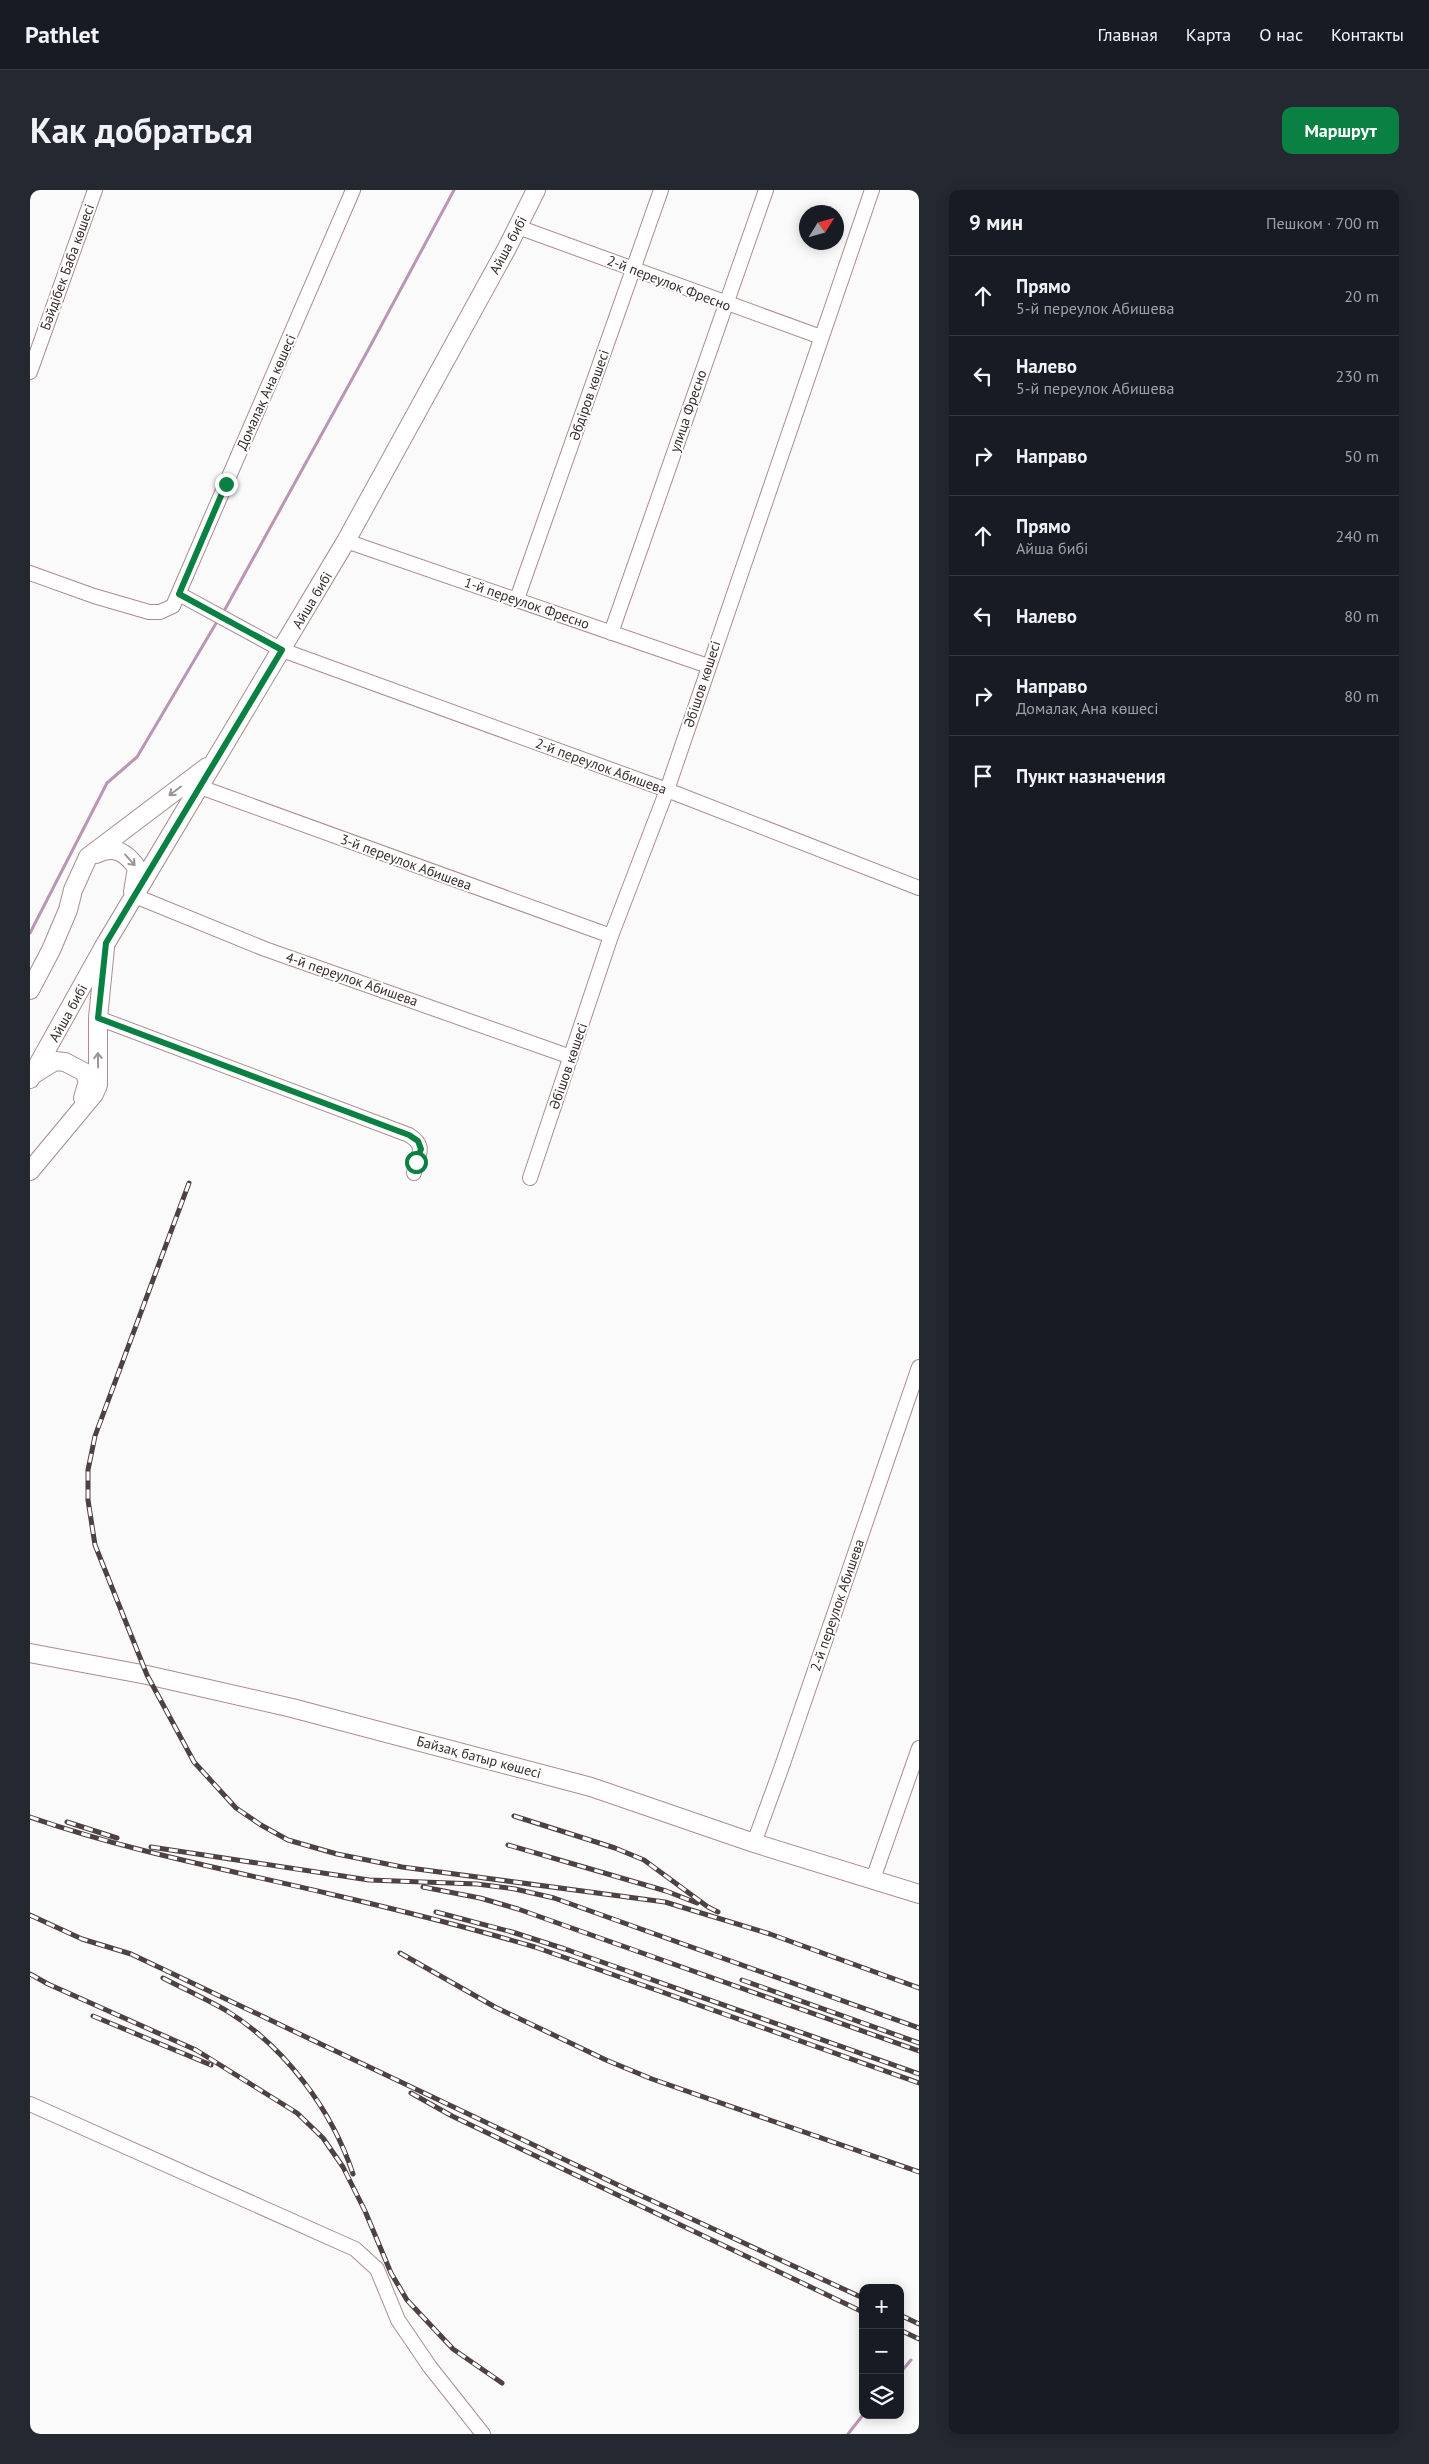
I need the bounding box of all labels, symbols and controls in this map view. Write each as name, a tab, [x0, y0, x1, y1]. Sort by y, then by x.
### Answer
text: Pathlet	[25, 19, 99, 50]
text: Главная	[1097, 23, 1158, 46]
text: Карта	[1186, 23, 1231, 46]
text: О нас	[1259, 23, 1303, 46]
text: Контакты	[1331, 23, 1404, 46]
text: Как добраться	[30, 107, 253, 153]
button: Маршрут	[1282, 107, 1399, 154]
street label: Бәйдібек Баба көшесі	[36, 201, 98, 333]
north arrow	[799, 205, 844, 250]
text: 9 мин	[969, 209, 1023, 236]
street label: Айша бибі	[485, 213, 531, 277]
text: Пешком · 700 m	[1266, 213, 1379, 233]
street label: 2-й переулок Фресно	[605, 251, 733, 315]
text: Прямо	[1016, 274, 1071, 298]
icon: ahead	[969, 282, 997, 310]
text: 20 m	[1344, 286, 1379, 306]
text: 5-й переулок Абишева	[1016, 298, 1174, 318]
street label: Домалақ Ана көшесі	[232, 331, 300, 453]
street label: Әбдіров көшесі	[565, 347, 613, 443]
text: Налево	[1016, 354, 1077, 378]
icon: left	[969, 362, 997, 390]
text: 230 m	[1336, 366, 1379, 386]
street label: улица Фресно	[665, 367, 711, 455]
text: 5-й переулок Абишева	[1016, 378, 1174, 398]
icon: right	[969, 442, 997, 470]
text: Направо	[1016, 444, 1087, 468]
text: 50 m	[1344, 446, 1379, 466]
route end	[215, 473, 238, 496]
text: Прямо	[1016, 514, 1071, 538]
icon: ahead	[969, 522, 997, 550]
text: 240 m	[1336, 526, 1379, 546]
text: Айша бибі	[1016, 538, 1088, 558]
street label: Айша бибі	[288, 568, 336, 632]
street label: 1-й переулок Фресно	[462, 573, 592, 633]
icon: left	[969, 602, 997, 630]
text: Налево	[1016, 604, 1077, 628]
text: 80 m	[1344, 606, 1379, 626]
street label: Әбішов көшесі	[680, 638, 724, 730]
text: Направо	[1016, 674, 1087, 698]
icon: right	[969, 682, 997, 710]
text: 80 m	[1344, 686, 1379, 706]
text: Домалақ Ана көшесі	[1016, 698, 1159, 718]
street label: 2-й переулок Абишева	[533, 734, 669, 798]
icon: arrive	[969, 762, 997, 790]
text: Пункт назначения	[1016, 764, 1166, 788]
one-way arrow	[169, 786, 182, 797]
street label: 3-й переулок Абишева	[338, 830, 474, 894]
one-way arrow	[124, 854, 136, 867]
street label: 4-й переулок Абишева	[284, 948, 421, 1010]
street label: Айша бибі	[45, 981, 91, 1045]
street label: Әбішов көшесі	[545, 1020, 591, 1112]
one-way arrow	[93, 1052, 103, 1068]
route start	[405, 1151, 428, 1174]
street label: 2-й переулок Абишева	[806, 1536, 868, 1673]
street label: Байзақ батыр көшесі	[415, 1732, 543, 1782]
map controls	[859, 2284, 904, 2419]
button: +	[859, 2284, 904, 2329]
button: −	[859, 2329, 904, 2374]
button: layers	[859, 2374, 904, 2419]

